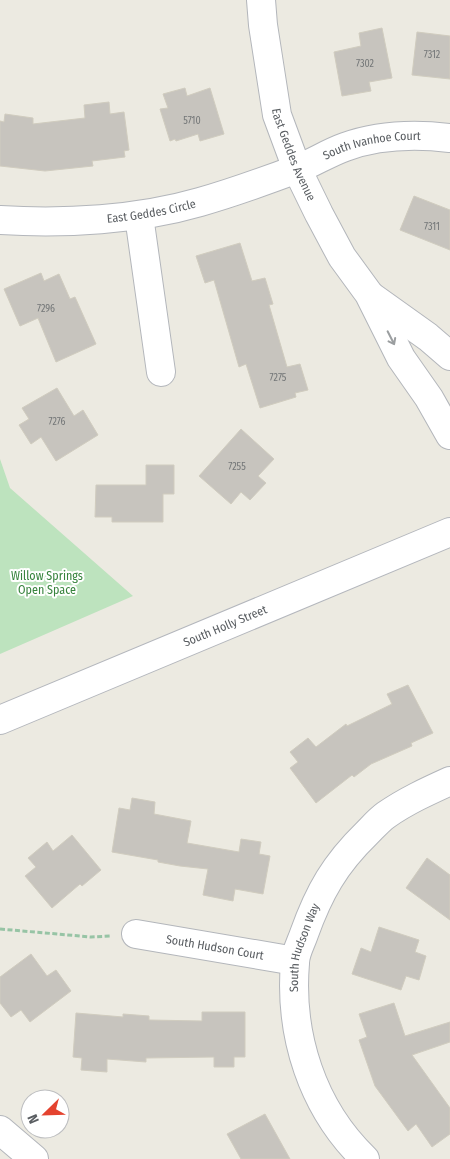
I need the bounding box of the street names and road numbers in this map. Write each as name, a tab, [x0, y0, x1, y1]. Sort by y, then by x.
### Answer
street label: East Geddes Avenue	[269, 107, 319, 203]
street label: South Ivanhoe Court	[321, 129, 421, 163]
street label: East Geddes Circle	[106, 197, 197, 226]
street label: South Holly Street	[181, 602, 269, 650]
street label: South Hudson Way	[287, 900, 323, 992]
street label: South Hudson Court	[165, 932, 265, 963]

